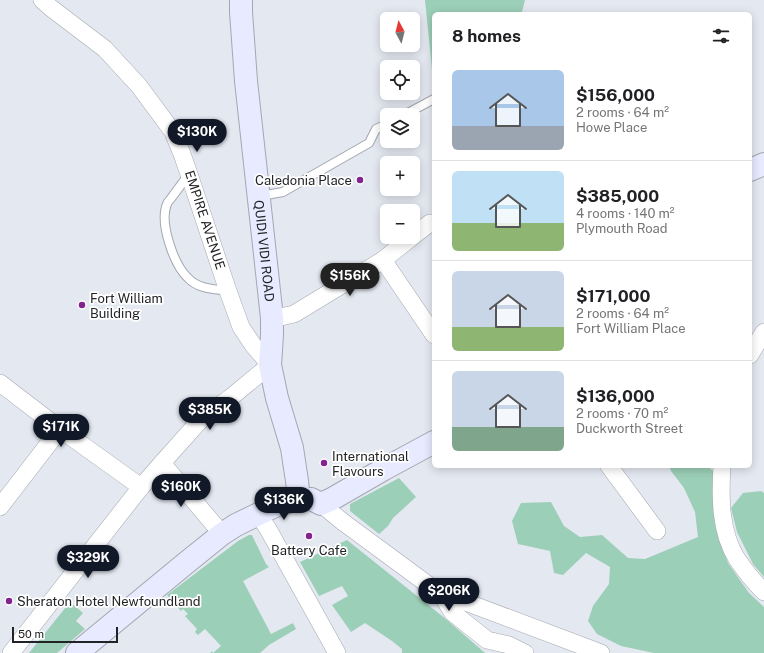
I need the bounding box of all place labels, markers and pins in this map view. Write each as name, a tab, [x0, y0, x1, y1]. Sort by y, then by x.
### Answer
pin: $130K	[169, 119, 225, 153]
place label: Caledonia Place	[255, 173, 352, 188]
marker: Caledonia Place	[355, 175, 365, 185]
pin: $156K	[322, 263, 378, 297]
place label: Fort William Building	[90, 291, 163, 321]
marker: Fort William Building	[77, 300, 87, 310]
pin: $385K	[182, 397, 238, 431]
pin: $171K	[33, 414, 89, 448]
place label: International Flavours	[332, 449, 409, 479]
marker: International Flavours	[319, 458, 329, 468]
pin: $160K	[153, 474, 209, 508]
pin: $136K	[256, 487, 312, 521]
marker: Battery Cafe	[304, 531, 314, 541]
place label: Battery Cafe	[271, 543, 347, 558]
pin: $329K	[60, 545, 116, 579]
pin: $206K	[421, 578, 477, 612]
place label: Sheraton Hotel Newfoundland	[17, 594, 200, 609]
marker: Sheraton Hotel Newfoundland	[4, 596, 14, 606]

